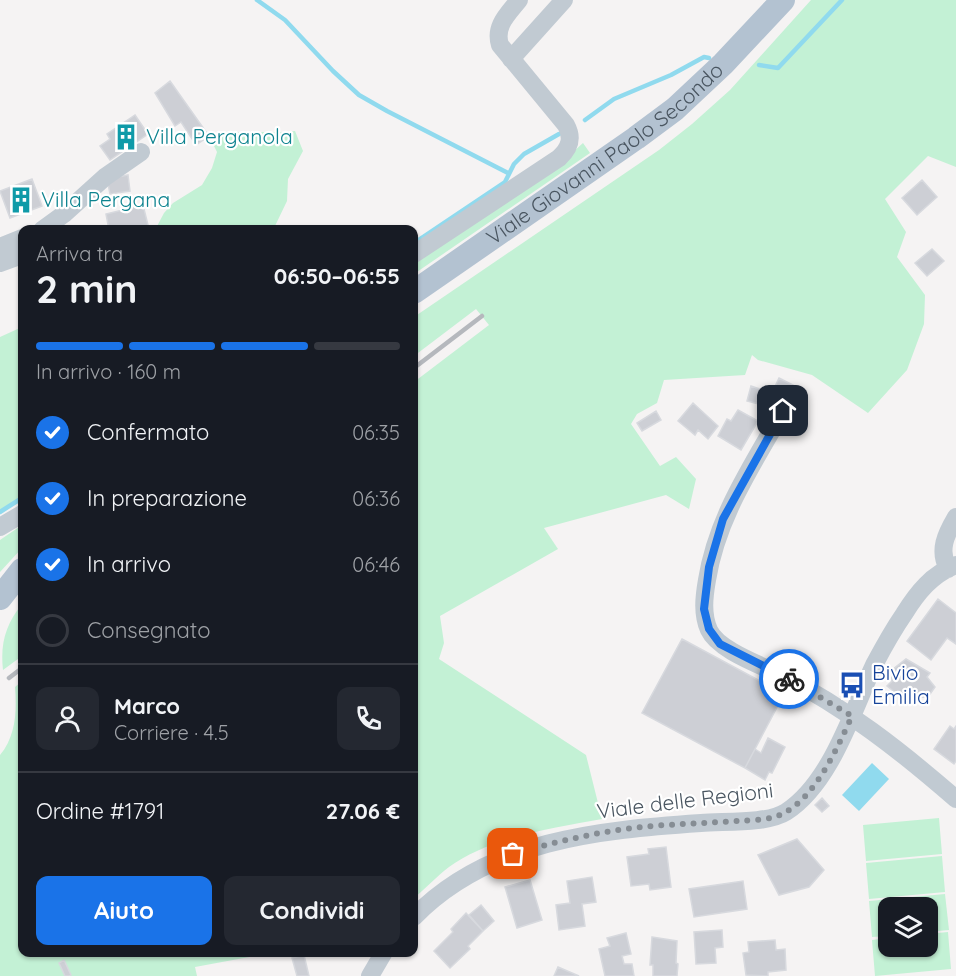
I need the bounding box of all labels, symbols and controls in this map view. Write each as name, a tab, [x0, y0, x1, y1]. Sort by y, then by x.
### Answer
street label: Viale Giovanni Paolo Secondo	[481, 57, 728, 250]
building icon: Villa Perganola	[111, 122, 141, 152]
place label: Villa Perganola	[146, 123, 293, 149]
building icon: Villa Pergana	[6, 185, 36, 215]
place label: Villa Pergana	[41, 186, 170, 212]
text: Arriva tra	[36, 241, 123, 266]
text: 06:50–06:55	[274, 262, 400, 290]
text: 2 min	[36, 264, 138, 313]
text: In arrivo · 160 m	[36, 359, 181, 384]
pin	[757, 385, 808, 436]
icon: home	[766, 394, 799, 427]
icon: check	[36, 416, 69, 449]
text: Confermato	[87, 418, 209, 446]
text: 06:35	[352, 420, 400, 445]
icon: check	[36, 482, 69, 515]
text: In preparazione	[87, 484, 247, 512]
text: 06:36	[352, 486, 400, 511]
icon: check	[36, 548, 69, 581]
text: In arrivo	[87, 550, 171, 578]
text: 06:46	[352, 552, 400, 577]
text: Consegnato	[87, 616, 210, 644]
courier	[759, 649, 819, 709]
place label: Bivio Emilia	[872, 659, 930, 709]
icon: bike	[773, 663, 806, 696]
bus stop icon: Bivio Emilia	[837, 670, 867, 700]
button: person	[36, 687, 99, 750]
button: phone	[337, 687, 400, 750]
text: Marco	[114, 692, 180, 720]
text: Corriere · 4.5	[114, 720, 229, 745]
street label: Viale delle Regioni	[595, 776, 775, 824]
text: Ordine #1791	[36, 797, 164, 825]
text: 27.06 €	[326, 797, 400, 825]
pin	[487, 828, 538, 879]
icon: bag	[496, 837, 529, 870]
button: Aiuto	[36, 876, 212, 945]
button: Condividi	[224, 876, 400, 945]
map controls	[878, 897, 938, 957]
button: layers	[878, 897, 938, 957]

